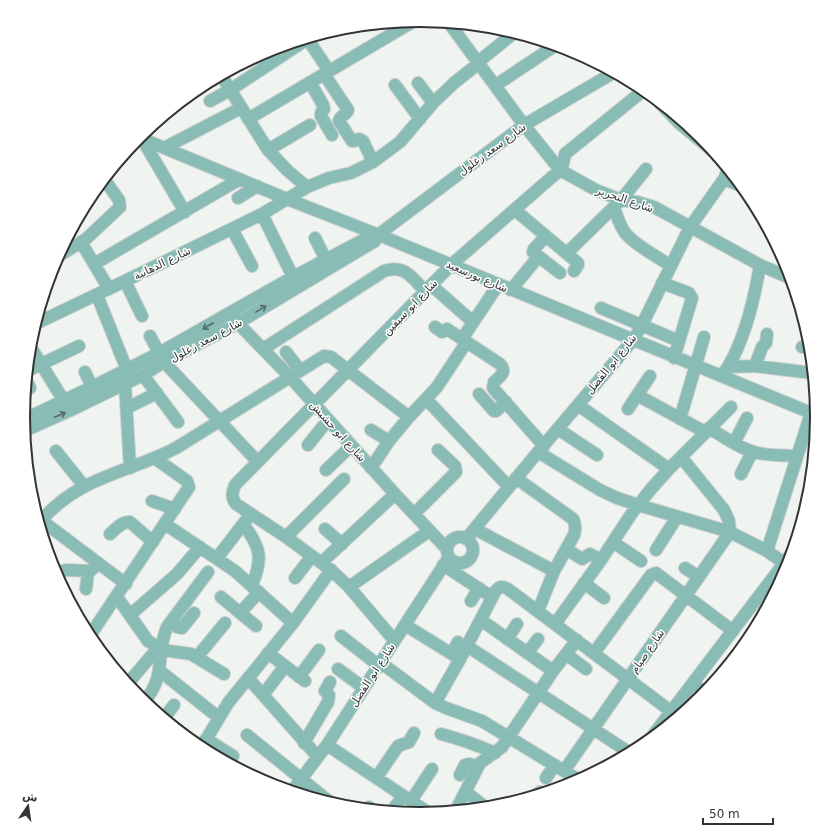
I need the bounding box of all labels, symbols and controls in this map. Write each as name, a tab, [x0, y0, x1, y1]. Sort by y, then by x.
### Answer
street label: شارع سعد زغلول	[456, 121, 529, 178]
street label: شارع التحرير	[593, 183, 655, 215]
street label: شارع الدهانية	[132, 244, 193, 283]
street label: شارع بورسعيد	[444, 258, 510, 295]
street label: شارع ابو سيفين	[380, 277, 440, 338]
one-way arrow	[255, 305, 267, 313]
street label: شارع سعد زغلول	[168, 316, 245, 365]
one-way arrow	[202, 322, 214, 330]
street label: شارع ابو الفضل	[583, 332, 639, 397]
street label: شارع ابو حشيش	[307, 398, 368, 464]
one-way arrow	[53, 411, 65, 419]
street label: شارع صيام	[628, 627, 667, 676]
street label: شارع ابو الفضل	[347, 641, 398, 709]
north arrow	[8, 786, 48, 826]
text: ش	[21, 789, 39, 805]
scale bar	[703, 800, 773, 826]
text: 50 m	[709, 807, 740, 821]

